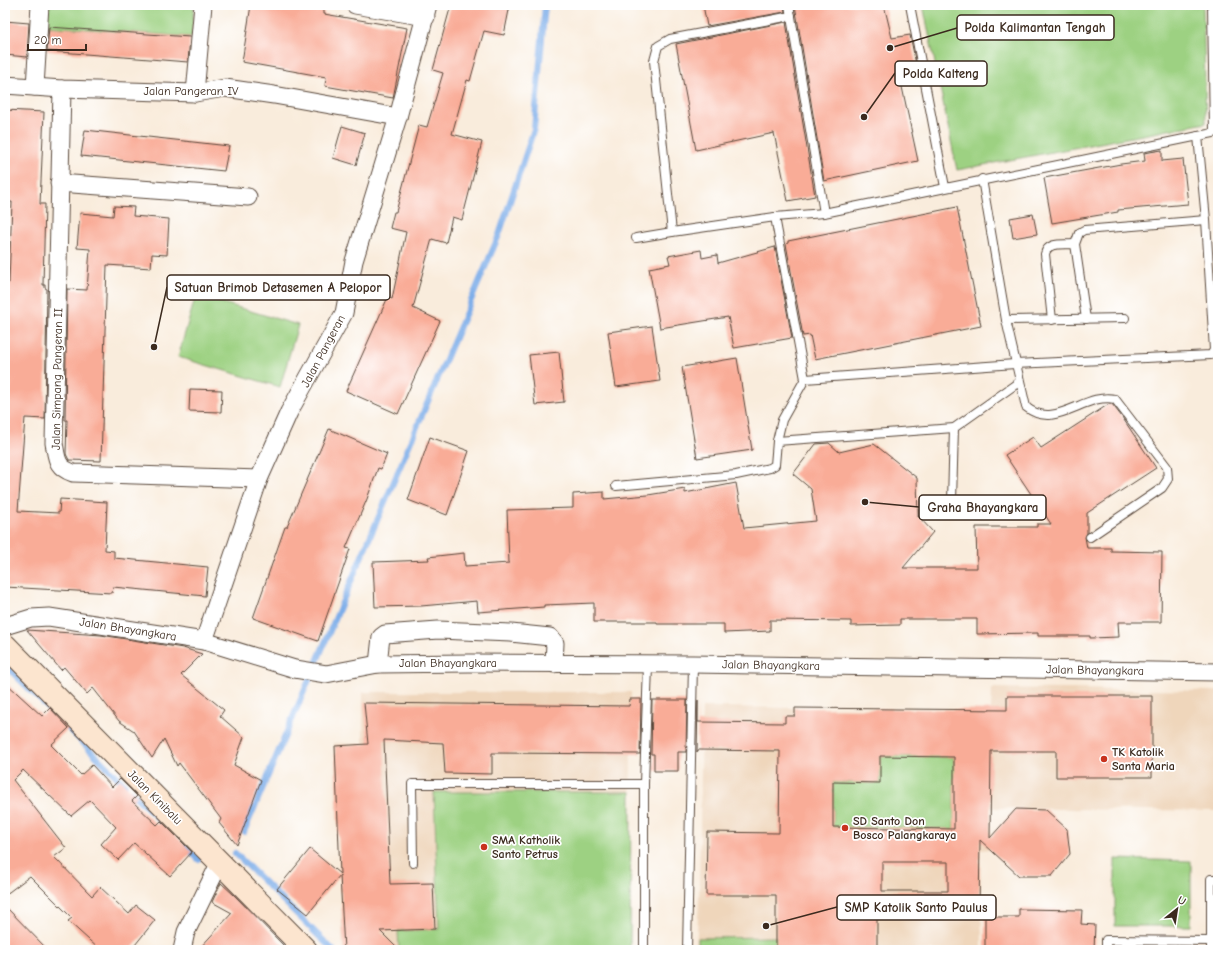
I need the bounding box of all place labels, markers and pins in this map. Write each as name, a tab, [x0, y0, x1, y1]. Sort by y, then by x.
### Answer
callout: Polda Kalimantan Tengah	[957, 15, 1114, 40]
callout: Polda Kalteng	[895, 61, 987, 86]
callout: Satuan Brimob Detasemen A Pelopor	[167, 275, 390, 300]
callout: Graha Bhayangkara	[919, 495, 1046, 520]
place label: TK Katolik Santa Maria	[1112, 745, 1175, 773]
marker: TK Katolik Santa Maria	[1099, 754, 1109, 764]
place label: SD Santo Don Bosco Palangkaraya	[853, 814, 956, 842]
marker: SD Santo Don Bosco Palangkaraya	[840, 823, 850, 833]
place label: SMA Katholik Santo Petrus	[492, 833, 560, 861]
marker: SMA Katholik Santo Petrus	[479, 842, 489, 852]
callout: SMP Katolik Santo Paulus	[837, 895, 996, 920]

